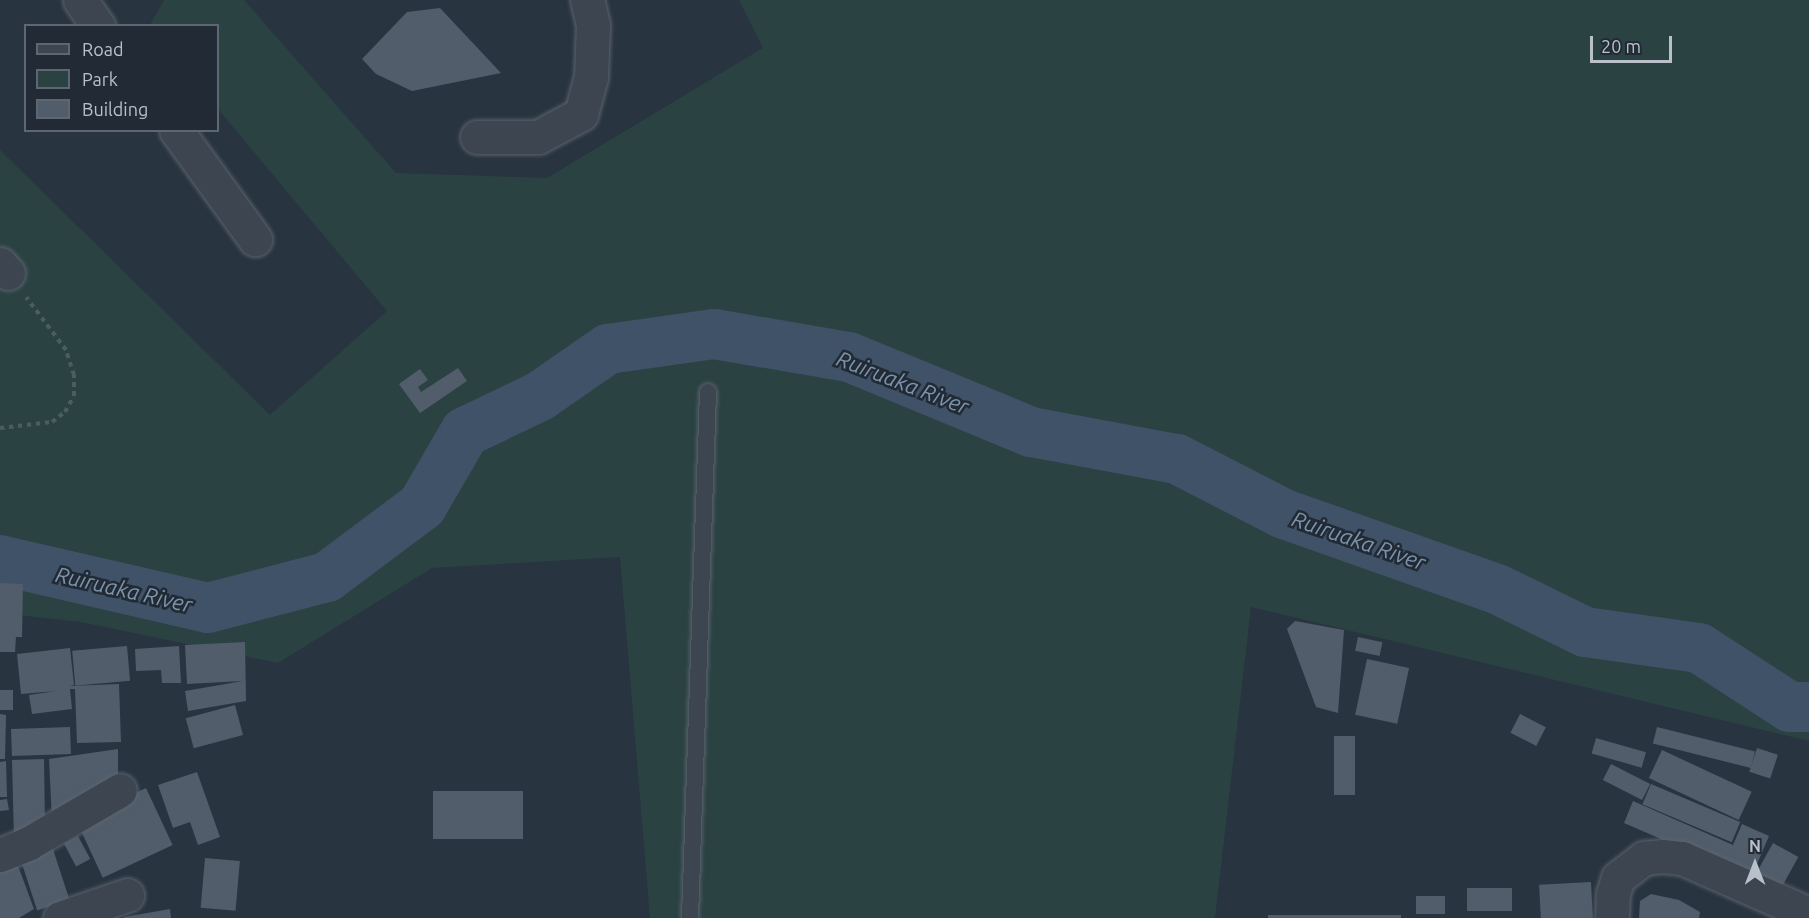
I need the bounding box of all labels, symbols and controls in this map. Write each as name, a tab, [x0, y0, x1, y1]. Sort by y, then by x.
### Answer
legend	[24, 24, 219, 132]
scale bar	[1593, 24, 1676, 62]
text: 20 m	[1601, 36, 1641, 56]
text: Road	[82, 39, 124, 59]
text: Park	[82, 69, 118, 89]
text: Building	[82, 99, 148, 119]
water label: Ruiruaka River	[833, 345, 973, 419]
water label: Ruiruaka River	[1289, 505, 1429, 575]
water label: Ruiruaka River	[53, 560, 195, 618]
north arrow	[1725, 834, 1785, 894]
text: N	[1749, 837, 1761, 855]

